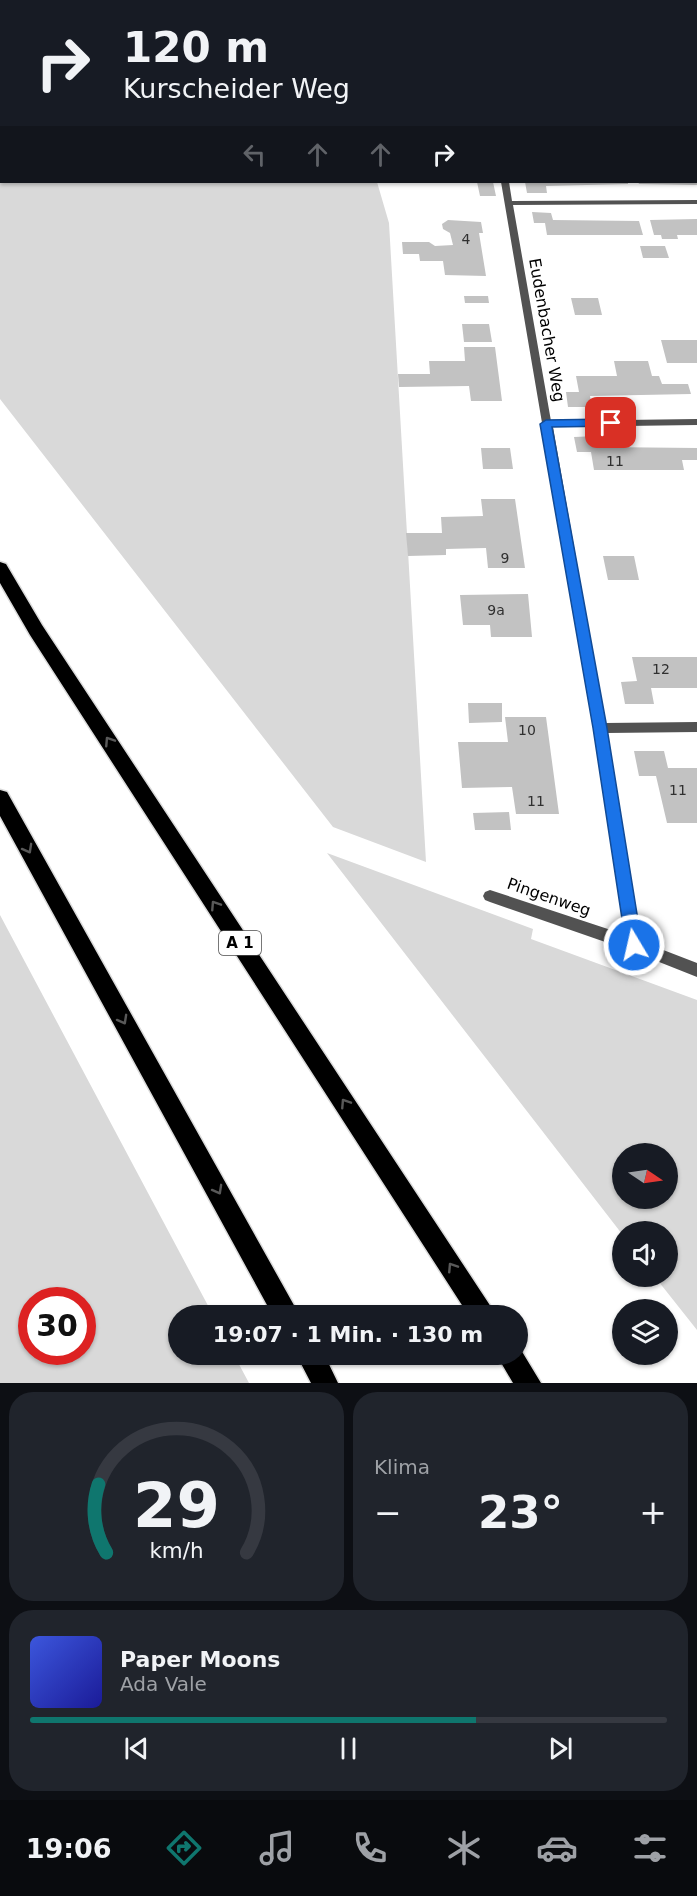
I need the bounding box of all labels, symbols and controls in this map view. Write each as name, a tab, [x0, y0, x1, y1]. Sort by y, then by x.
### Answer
text: 120 m	[123, 23, 269, 72]
icon: right	[24, 24, 102, 102]
text: Kurscheider Weg	[123, 73, 350, 104]
icon: left	[238, 138, 271, 171]
icon: ahead	[301, 138, 334, 171]
icon: ahead	[364, 138, 397, 171]
icon: right	[427, 138, 460, 171]
house number: 4	[462, 231, 471, 247]
street label: Eudenbacher Weg	[525, 257, 569, 403]
pin	[585, 397, 636, 448]
icon: arrive	[594, 406, 627, 439]
house number: 11	[606, 453, 624, 469]
house number: 9	[501, 550, 509, 566]
house number: 9a	[487, 602, 505, 618]
house number: 12	[652, 661, 670, 677]
house number: 10	[518, 722, 536, 738]
one-way arrow	[105, 737, 116, 748]
house number: 11	[669, 782, 687, 798]
house number: 11	[527, 793, 545, 809]
one-way arrow	[21, 843, 32, 853]
street label: Pingenweg	[505, 874, 593, 920]
one-way arrow	[211, 901, 223, 911]
position arrow	[602, 913, 666, 977]
road number: A 1	[219, 931, 261, 955]
one-way arrow	[116, 1014, 127, 1024]
one-way arrow	[341, 1099, 352, 1110]
north arrow	[612, 1143, 678, 1209]
map controls	[612, 1143, 678, 1365]
one-way arrow	[211, 1184, 222, 1194]
button: sound	[612, 1221, 678, 1287]
one-way arrow	[448, 1262, 459, 1273]
speed limit sign: 30	[18, 1287, 96, 1365]
button: layers	[612, 1299, 678, 1365]
text: 19:07 · 1 Min. · 130 m	[213, 1322, 483, 1347]
text: Klima	[374, 1455, 430, 1479]
text: 29	[133, 1469, 220, 1542]
text: 23°	[478, 1486, 563, 1539]
text: −	[374, 1493, 402, 1532]
text: +	[639, 1493, 667, 1532]
text: km/h	[149, 1539, 204, 1564]
text: Paper Moons	[120, 1647, 280, 1672]
text: Ada Vale	[120, 1672, 207, 1696]
icon: previous	[120, 1732, 153, 1765]
icon: pause	[332, 1732, 365, 1765]
icon: next	[544, 1732, 577, 1765]
icon: directions	[163, 1827, 205, 1869]
icon: music	[256, 1827, 298, 1869]
icon: phone	[349, 1827, 391, 1869]
icon: climate	[443, 1827, 485, 1869]
icon: car	[536, 1827, 578, 1869]
icon: filters	[629, 1827, 671, 1869]
text: 19:06	[26, 1833, 112, 1864]

